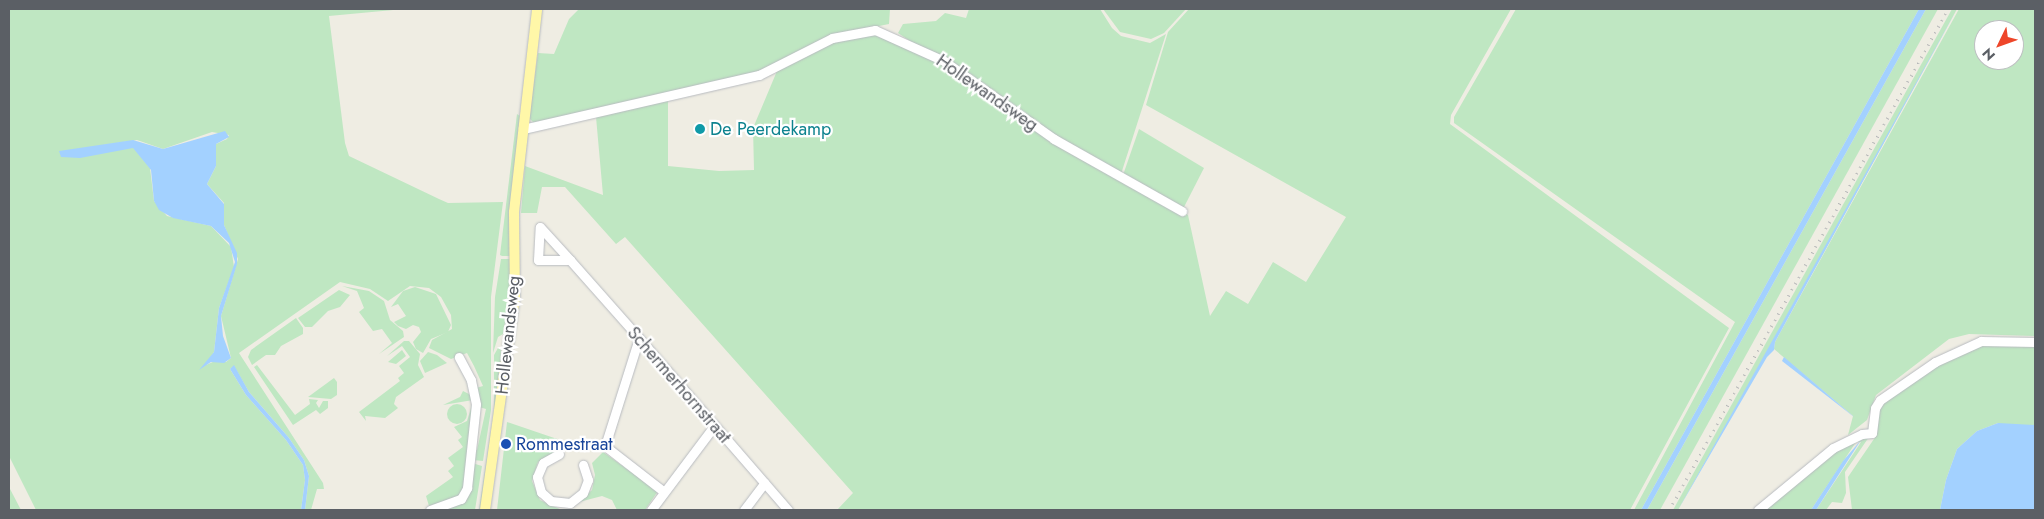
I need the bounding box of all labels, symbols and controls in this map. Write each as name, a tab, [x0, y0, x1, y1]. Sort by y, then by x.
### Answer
north arrow	[1974, 20, 2024, 70]
text: N	[1977, 44, 2000, 65]
street label: Hollewandsweg	[932, 50, 1042, 136]
place label: De Peerdekamp	[710, 118, 831, 140]
marker: De Peerdekamp	[694, 123, 706, 135]
street label: Hollewandsweg	[491, 275, 525, 395]
street label: Schermerhornstraat	[623, 322, 735, 448]
place label: Rommestraat	[516, 433, 613, 455]
marker: Rommestraat	[500, 438, 512, 450]

